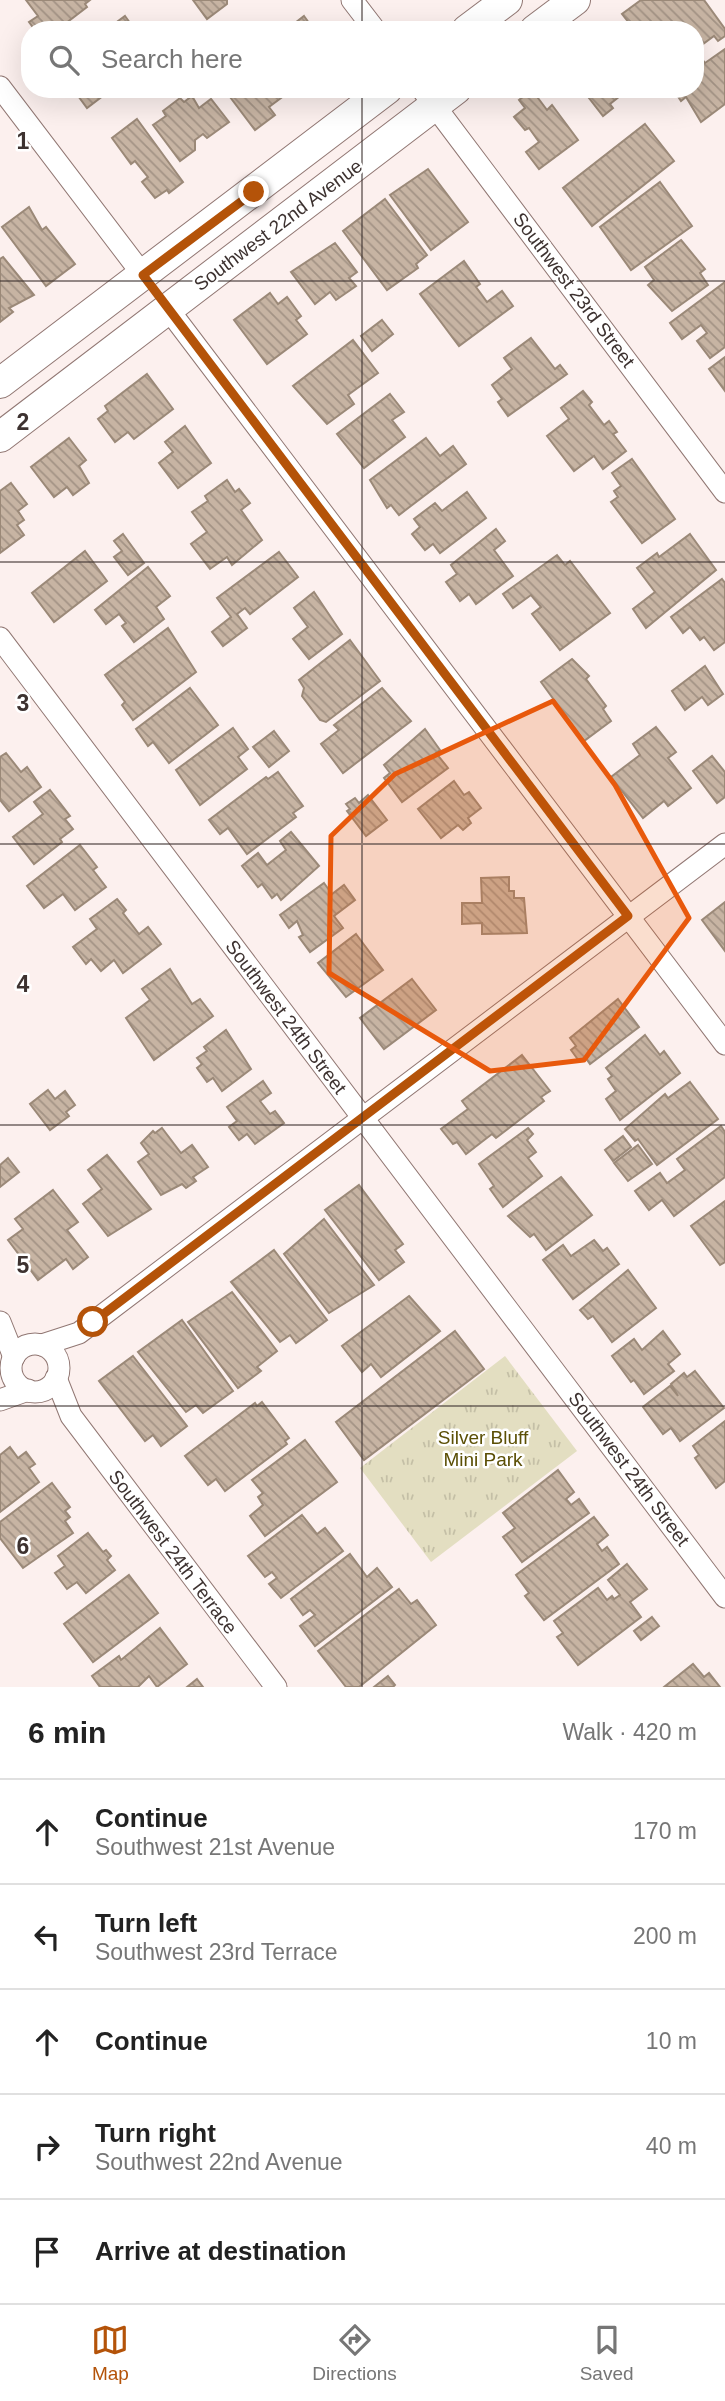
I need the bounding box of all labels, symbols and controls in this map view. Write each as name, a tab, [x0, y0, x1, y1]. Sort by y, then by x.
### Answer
search box	[21, 21, 704, 98]
icon: search	[45, 41, 83, 79]
text: Search here	[101, 44, 243, 74]
text: 1	[17, 128, 30, 154]
street label: Southwest 22nd Avenue	[190, 155, 366, 295]
route end	[238, 176, 269, 207]
street label: Southwest 23rd Street	[509, 209, 639, 372]
text: 2	[17, 409, 29, 435]
text: 3	[17, 690, 29, 716]
street label: Southwest 24th Street	[221, 936, 351, 1099]
text: 4	[17, 971, 30, 997]
text: 5	[17, 1252, 30, 1278]
route start	[77, 1306, 108, 1337]
street label: Southwest 24th Street	[564, 1388, 694, 1551]
park label: Silver Bluff Mini Park	[438, 1427, 529, 1470]
street label: Southwest 24th Terrace	[105, 1466, 241, 1638]
text: 6	[17, 1533, 29, 1559]
text: 6 min	[28, 1716, 106, 1749]
text: Walk · 420 m	[562, 1719, 697, 1745]
text: Continue	[95, 1803, 208, 1833]
icon: ahead	[28, 1813, 66, 1851]
text: 170 m	[633, 1818, 697, 1844]
text: Southwest 21st Avenue	[95, 1834, 335, 1860]
text: Turn left	[95, 1908, 197, 1938]
icon: left	[28, 1918, 66, 1956]
text: 200 m	[633, 1923, 697, 1949]
text: Southwest 23rd Terrace	[95, 1939, 338, 1965]
icon: ahead	[28, 2023, 66, 2061]
text: Continue	[95, 2026, 208, 2056]
text: 10 m	[646, 2028, 697, 2054]
text: Turn right	[95, 2118, 216, 2148]
icon: right	[28, 2128, 66, 2166]
text: 40 m	[646, 2133, 697, 2159]
text: Southwest 22nd Avenue	[95, 2149, 343, 2175]
icon: arrive	[28, 2233, 66, 2271]
text: Arrive at destination	[95, 2236, 346, 2266]
tab: Map	[91, 2321, 129, 2385]
tab: Directions	[312, 2321, 397, 2385]
tab: Saved	[580, 2321, 634, 2385]

